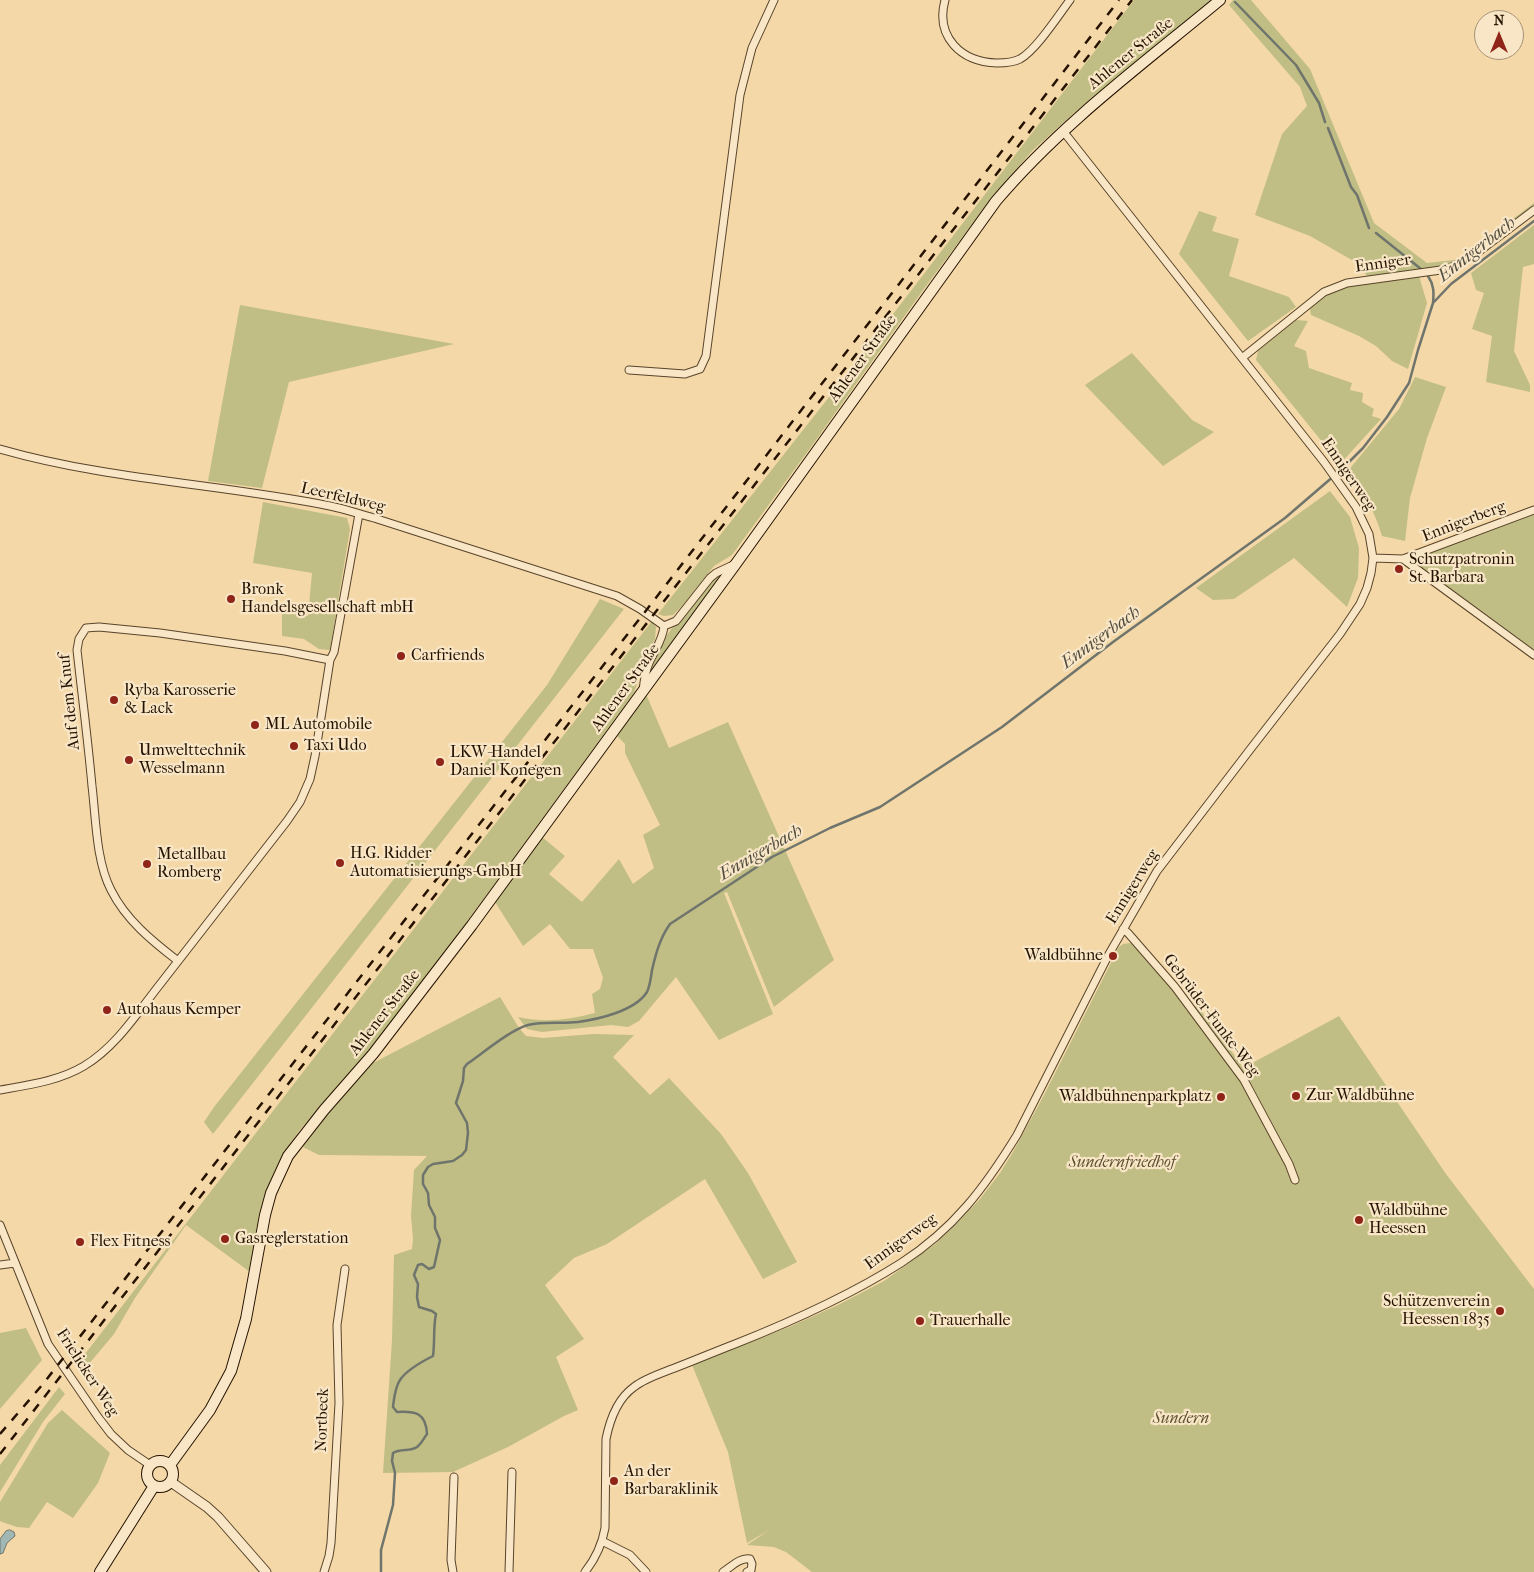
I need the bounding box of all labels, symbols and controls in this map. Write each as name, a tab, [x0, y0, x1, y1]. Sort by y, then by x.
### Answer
north arrow	[1474, 10, 1524, 60]
text: N	[1494, 12, 1504, 29]
street label: Ahlener Straße	[1085, 14, 1177, 94]
water label: Ennigerbach	[1434, 213, 1520, 287]
street label: Enniger	[1354, 251, 1412, 277]
street label: Ahlener Straße	[825, 311, 901, 407]
street label: Ennigerweg	[1316, 435, 1380, 515]
street label: Leerfeldweg	[299, 479, 387, 517]
street label: Ennigerberg	[1420, 497, 1508, 547]
place label: Schutzpatronin St. Barbara	[1409, 550, 1515, 588]
marker: Schutzpatronin St. Barbara	[1393, 563, 1405, 575]
place label: Bronk Handelsgesellschaft mbH	[241, 580, 414, 618]
marker: Bronk Handelsgesellschaft mbH	[225, 593, 237, 605]
water label: Ennigerbach	[1057, 602, 1145, 674]
street label: Ahlener Straße	[588, 640, 664, 736]
place label: Carfriends	[411, 646, 484, 666]
marker: Carfriends	[395, 650, 407, 662]
street label: Auf dem Knuf	[55, 653, 85, 751]
place label: Ryba Karosserie & Lack	[124, 681, 236, 719]
marker: Ryba Karosserie & Lack	[108, 694, 120, 706]
place label: ML Automobile	[265, 715, 372, 735]
marker: ML Automobile	[249, 719, 261, 731]
place label: Taxi Udo	[304, 736, 367, 756]
marker: Taxi Udo	[288, 740, 300, 752]
place label: Umwelttechnik Wesselmann	[139, 741, 246, 779]
place label: LKW-Handel Daniel Konegen	[450, 743, 561, 781]
marker: Umwelttechnik Wesselmann	[123, 754, 135, 766]
marker: LKW-Handel Daniel Konegen	[434, 756, 446, 768]
water label: Ennigerbach	[715, 820, 807, 886]
place label: H.G. Ridder Automatisierungs-GmbH	[350, 844, 522, 882]
place label: Metallbau Romberg	[157, 845, 226, 883]
street label: Ennigerweg	[1102, 846, 1164, 928]
marker: H.G. Ridder Automatisierungs-GmbH	[334, 857, 346, 869]
marker: Metallbau Romberg	[141, 858, 153, 870]
place label: Waldbühne	[1025, 946, 1103, 966]
marker: Waldbühne	[1107, 950, 1119, 962]
street label: Gebrüder-Funke-Weg	[1158, 951, 1264, 1081]
street label: Ahlener Straße	[345, 966, 425, 1060]
place label: Autohaus Kemper	[117, 1000, 241, 1020]
marker: Autohaus Kemper	[101, 1004, 113, 1016]
place label: Zur Waldbühne	[1306, 1086, 1415, 1106]
place label: Waldbühnenparkplatz	[1059, 1087, 1211, 1107]
marker: Zur Waldbühne	[1290, 1090, 1302, 1102]
marker: Waldbühnenparkplatz	[1215, 1091, 1227, 1103]
park label: Sundernfriedhof	[1069, 1153, 1175, 1173]
place label: Waldbühne Heessen	[1369, 1201, 1447, 1239]
street label: Ennigerweg	[861, 1209, 941, 1275]
marker: Waldbühne Heessen	[1353, 1214, 1365, 1226]
place label: Gasreglerstation	[235, 1229, 348, 1249]
place label: Flex Fitness	[90, 1232, 170, 1252]
marker: Gasreglerstation	[219, 1233, 231, 1245]
marker: Flex Fitness	[74, 1236, 86, 1248]
place label: Schützenverein Heessen 1835	[1383, 1292, 1490, 1330]
marker: Schützenverein Heessen 1835	[1494, 1305, 1506, 1317]
place label: Trauerhalle	[930, 1311, 1010, 1331]
marker: Trauerhalle	[914, 1315, 926, 1327]
street label: Frielicker Weg	[51, 1325, 123, 1421]
street label: Nortbeck	[312, 1388, 334, 1452]
park label: Sundern	[1153, 1409, 1209, 1429]
place label: An der Barbaraklinik	[624, 1462, 718, 1500]
marker: An der Barbaraklinik	[608, 1475, 620, 1487]

